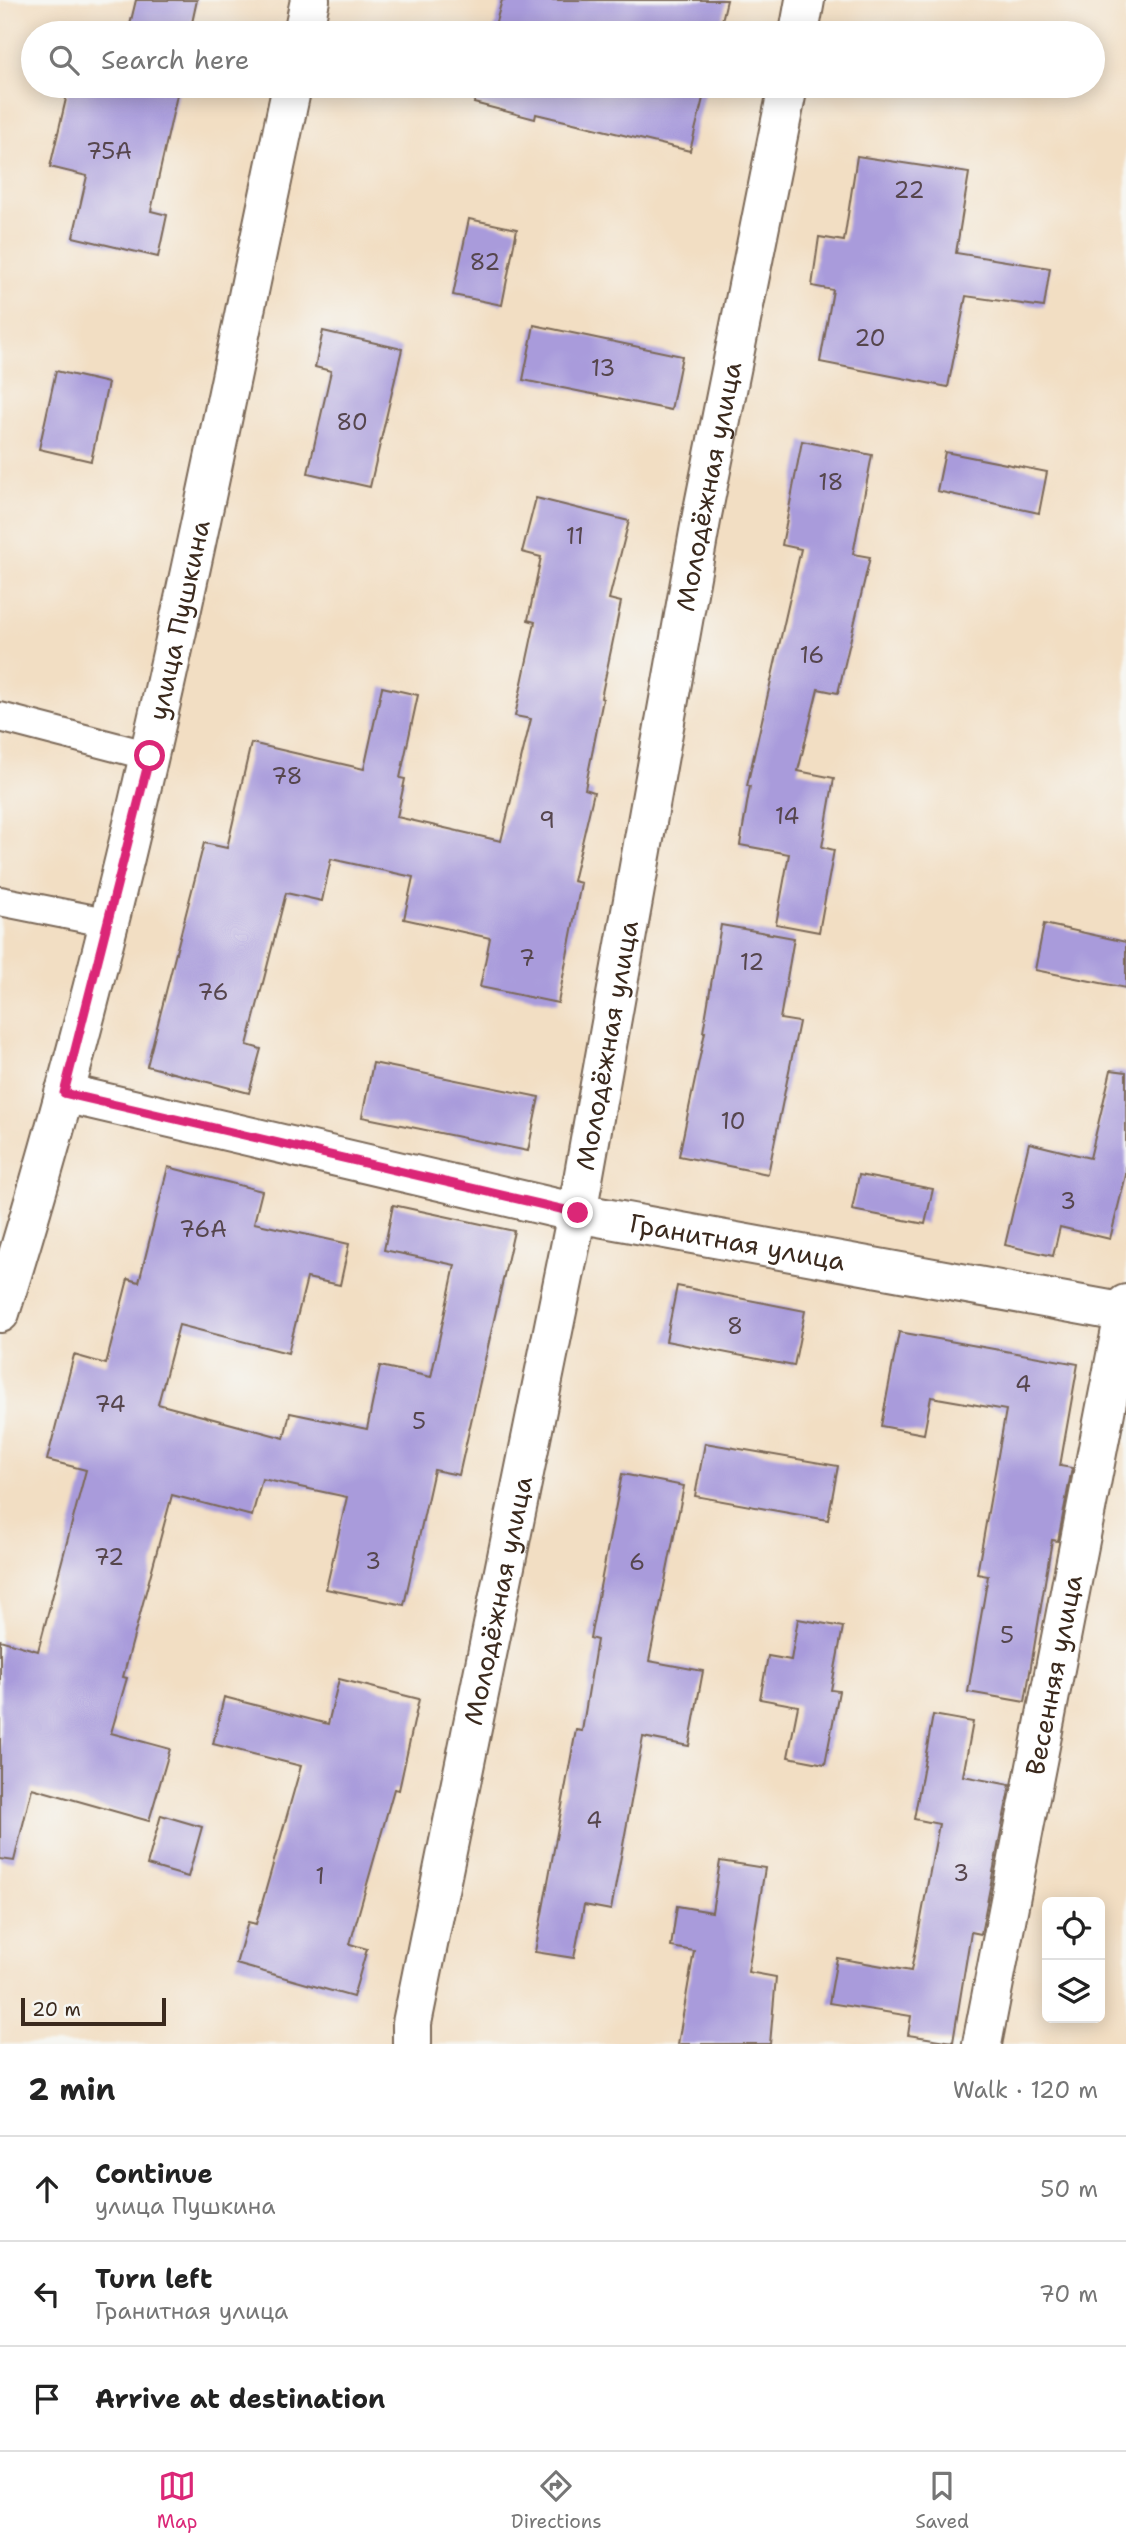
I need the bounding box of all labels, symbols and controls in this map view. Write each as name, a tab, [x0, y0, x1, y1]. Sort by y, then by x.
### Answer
search box	[21, 21, 1105, 98]
icon: search	[45, 41, 83, 79]
text: Search here	[101, 42, 250, 77]
house number: 75А	[86, 136, 132, 166]
house number: 22	[893, 175, 925, 205]
house number: 82	[470, 247, 500, 277]
house number: 20	[854, 323, 886, 353]
house number: 13	[591, 353, 615, 383]
street label: Молодёжная улица	[667, 359, 749, 614]
house number: 80	[336, 407, 368, 437]
house number: 18	[818, 467, 844, 497]
street label: улица Пушкина	[140, 517, 218, 723]
house number: 11	[566, 521, 584, 551]
house number: 16	[800, 640, 824, 670]
route start	[134, 740, 165, 771]
house number: 78	[271, 761, 303, 791]
house number: 14	[775, 801, 799, 831]
house number: 9	[539, 805, 555, 835]
street label: Молодёжная улица	[567, 917, 646, 1173]
house number: 7	[519, 943, 535, 973]
house number: 12	[740, 947, 764, 977]
house number: 76	[197, 977, 229, 1007]
house number: 10	[720, 1106, 746, 1136]
house number: 3	[1060, 1186, 1076, 1216]
route end	[562, 1197, 593, 1228]
street label: Гранитная улица	[627, 1205, 848, 1279]
house number: 76А	[179, 1214, 227, 1244]
house number: 8	[727, 1311, 743, 1341]
house number: 4	[1015, 1369, 1031, 1399]
house number: 74	[94, 1389, 126, 1419]
house number: 5	[412, 1406, 426, 1436]
street label: Молодёжная улица	[455, 1473, 540, 1728]
house number: 72	[94, 1542, 124, 1572]
house number: 3	[365, 1546, 381, 1576]
house number: 6	[629, 1547, 645, 1577]
street label: Весенняя улица	[1017, 1572, 1090, 1778]
house number: 5	[1000, 1620, 1014, 1650]
house number: 4	[586, 1805, 602, 1835]
house number: 3	[953, 1858, 969, 1888]
house number: 1	[315, 1861, 325, 1891]
map controls	[1042, 1897, 1105, 2023]
button: locate	[1042, 1897, 1105, 1960]
button: layers	[1042, 1960, 1105, 2023]
scale bar	[21, 1995, 166, 2027]
text: 20 m	[32, 1997, 81, 2022]
text: 2 min	[28, 2069, 115, 2110]
text: Walk · 120 m	[953, 2075, 1098, 2105]
text: Continue	[95, 2156, 213, 2191]
icon: ahead	[28, 2170, 66, 2208]
text: 50 m	[1040, 2174, 1098, 2204]
text: улица Пушкина	[95, 2191, 276, 2221]
text: Turn left	[95, 2261, 212, 2296]
icon: left	[28, 2275, 66, 2313]
text: 70 m	[1039, 2279, 1098, 2309]
text: Гранитная улица	[95, 2296, 288, 2326]
icon: arrive	[28, 2380, 66, 2418]
text: Arrive at destination	[95, 2381, 385, 2416]
tab: Map	[157, 2467, 197, 2534]
tab: Directions	[511, 2467, 602, 2534]
tab: Saved	[915, 2467, 969, 2534]

